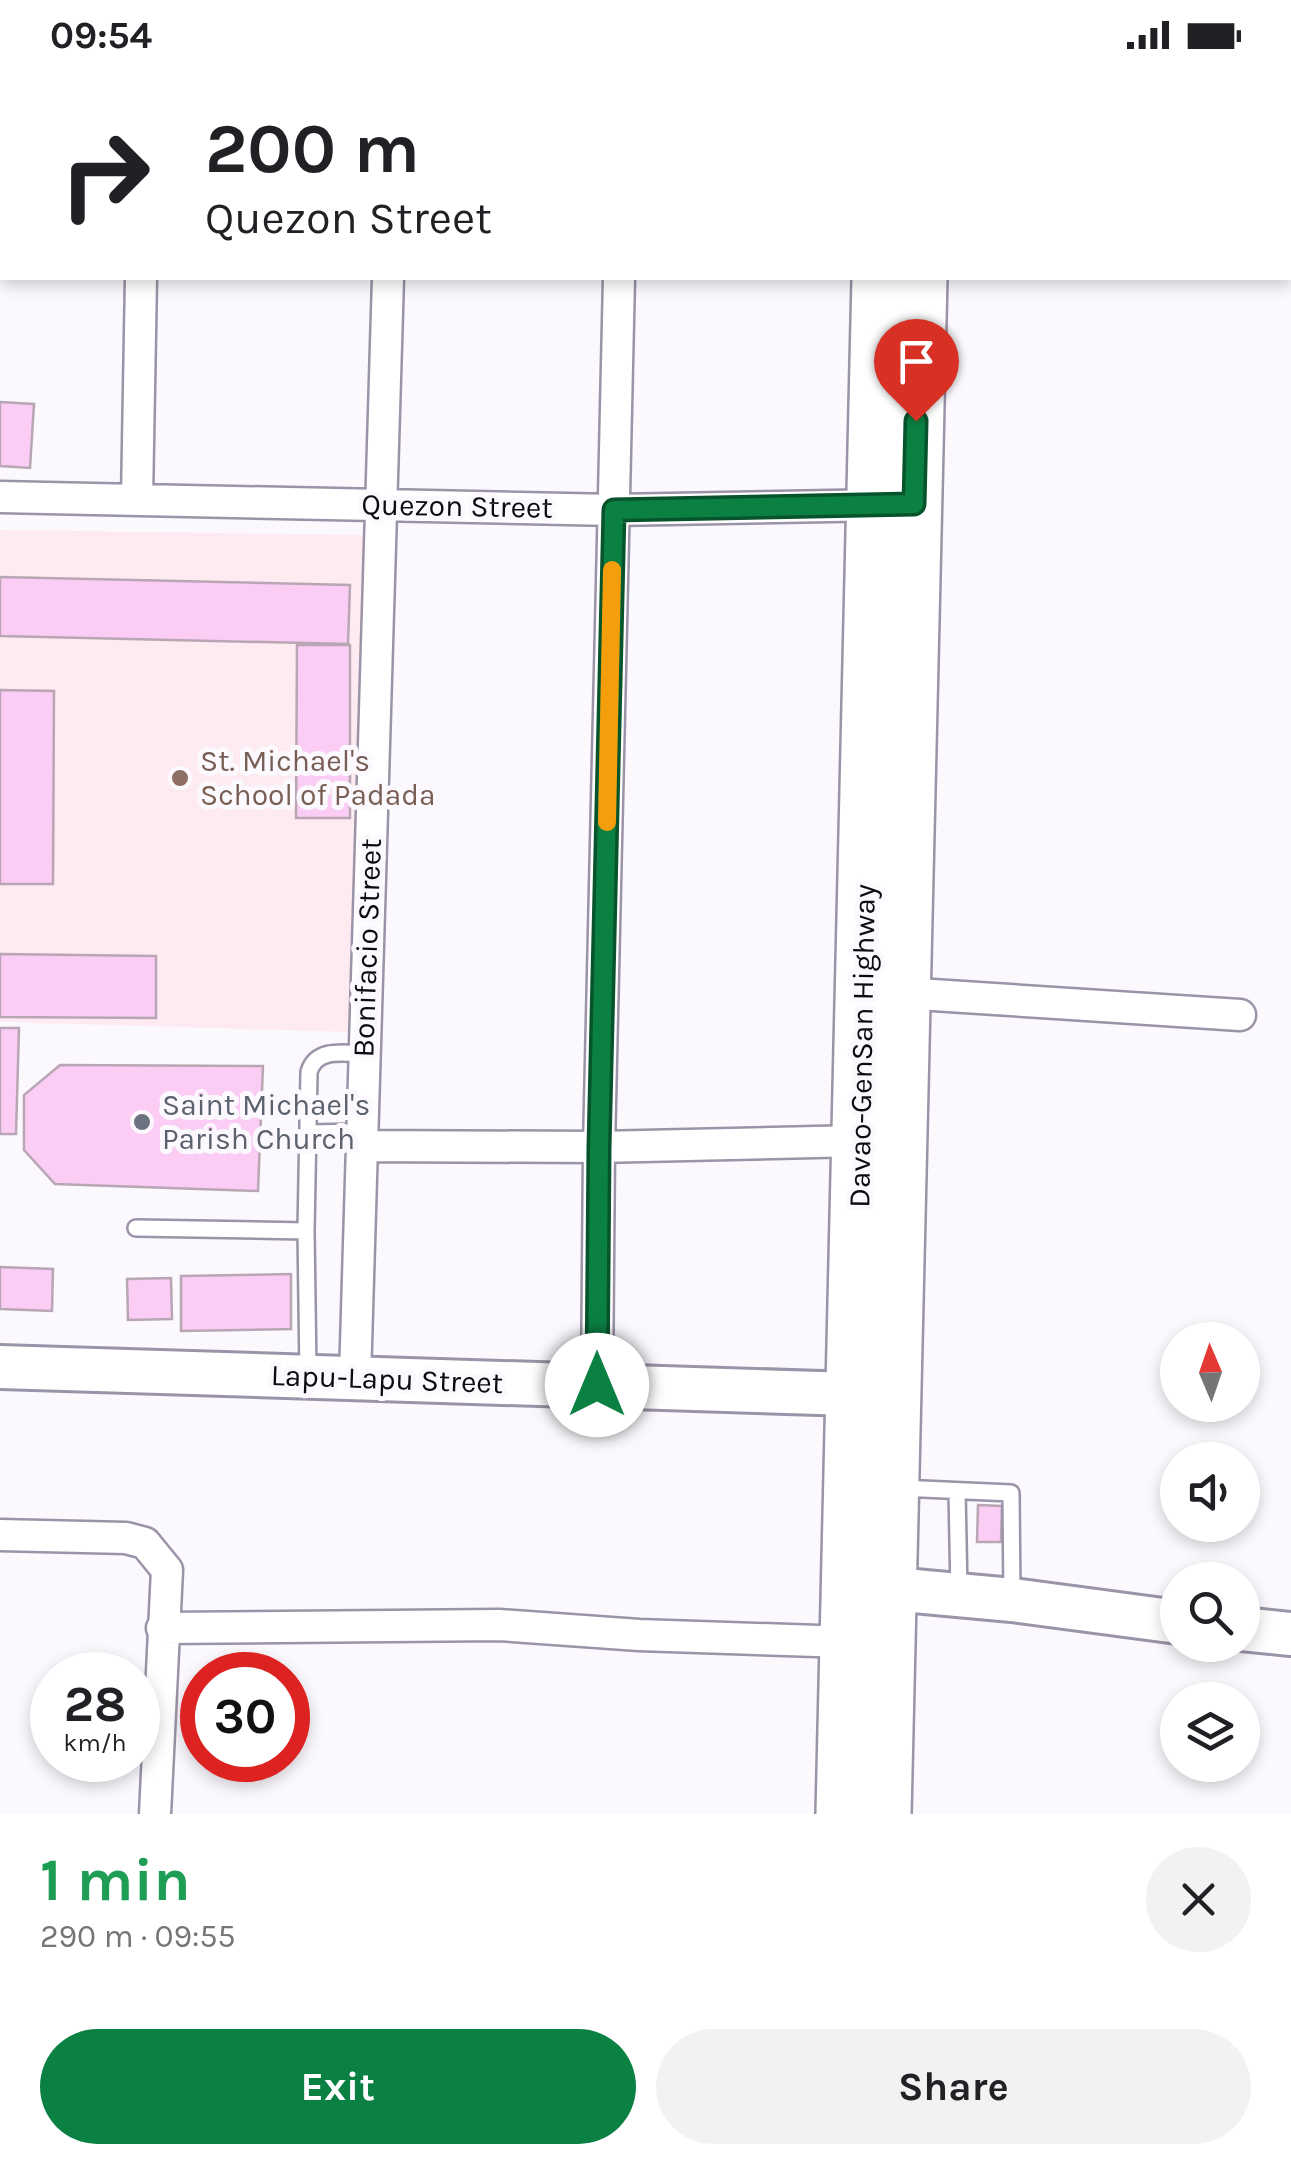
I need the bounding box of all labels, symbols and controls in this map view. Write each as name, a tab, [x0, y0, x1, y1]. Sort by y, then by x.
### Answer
text: 09:54	[50, 13, 152, 58]
text: 200 m	[205, 108, 420, 190]
icon: right	[40, 110, 170, 240]
text: Quezon Street	[205, 192, 492, 244]
pin	[874, 319, 959, 422]
icon: arrive	[889, 334, 944, 389]
street label: Quezon Street	[361, 486, 553, 526]
place label: St. Michael's School of Padada	[200, 743, 436, 813]
marker: St. Michael's School of Padada	[169, 767, 191, 789]
street label: Bonifacio Street	[345, 838, 389, 1058]
street label: Davao-GenSan Highway	[841, 884, 883, 1208]
place label: Saint Michael's Parish Church	[162, 1087, 370, 1157]
marker: Saint Michael's Parish Church	[131, 1111, 153, 1133]
north arrow	[1160, 1322, 1260, 1422]
map controls	[1160, 1322, 1260, 1782]
position arrow	[545, 1333, 649, 1437]
street label: Lapu-Lapu Street	[270, 1357, 504, 1401]
button: sound	[1160, 1442, 1260, 1542]
button: search	[1160, 1562, 1260, 1662]
speed limit sign: 30	[180, 1652, 310, 1782]
text: 28	[64, 1675, 126, 1734]
button: layers	[1160, 1682, 1260, 1782]
text: km/h	[63, 1728, 127, 1757]
text: 1 min	[40, 1845, 191, 1915]
button: close	[1146, 1847, 1251, 1952]
text: 290 m · 09:55	[40, 1918, 236, 1955]
button: Exit	[40, 2029, 636, 2144]
button: Share	[656, 2029, 1251, 2144]

